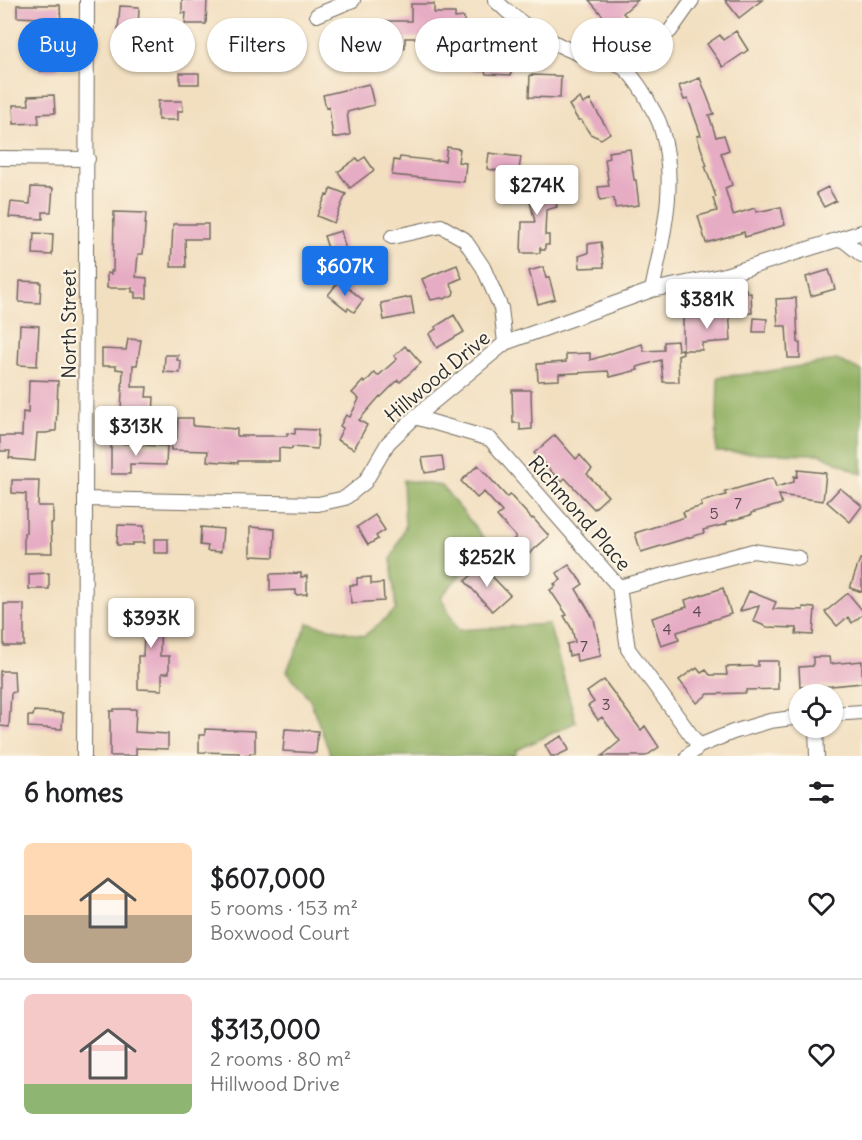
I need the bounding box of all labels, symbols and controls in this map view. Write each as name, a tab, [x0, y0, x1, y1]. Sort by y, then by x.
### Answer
chip: Buy	[18, 18, 98, 72]
chip: Rent	[110, 18, 195, 72]
chip: Filters	[207, 18, 307, 72]
chip: New	[319, 18, 403, 72]
chip: Apartment	[415, 18, 559, 72]
chip: House	[571, 18, 673, 72]
pin: $274K	[495, 165, 579, 216]
text: $274K	[509, 172, 565, 197]
pin: $607K	[303, 246, 387, 297]
text: $607K	[316, 253, 374, 278]
street label: North Street	[56, 269, 81, 379]
pin: $381K	[665, 279, 749, 330]
text: $381K	[680, 286, 734, 311]
street label: Hillwood Drive	[379, 325, 495, 427]
pin: $313K	[94, 406, 178, 457]
text: $313K	[109, 413, 163, 438]
street label: Richmond Place	[523, 450, 637, 576]
house number: 7	[734, 493, 742, 513]
house number: 5	[709, 503, 719, 523]
pin: $252K	[445, 537, 529, 588]
text: $252K	[459, 544, 515, 569]
pin: $393K	[109, 598, 193, 649]
house number: 4	[692, 601, 702, 621]
text: $393K	[122, 605, 180, 630]
house number: 4	[662, 619, 672, 639]
house number: 7	[580, 636, 588, 656]
map controls	[789, 684, 843, 738]
button: locate	[789, 684, 843, 738]
house number: 3	[601, 694, 611, 714]
text: 6 homes	[24, 776, 123, 809]
icon: filters	[805, 776, 838, 809]
text: $607,000	[210, 862, 326, 895]
icon: home	[72, 867, 144, 939]
icon: heart	[805, 887, 838, 920]
text: 5 rooms · 153 m²	[210, 895, 358, 920]
text: Boxwood Court	[210, 920, 349, 945]
text: $313,000	[210, 1013, 321, 1046]
icon: home	[72, 1018, 144, 1090]
icon: heart	[805, 1038, 838, 1071]
text: 2 rooms · 80 m²	[210, 1046, 351, 1071]
text: Hillwood Drive	[210, 1071, 340, 1096]

